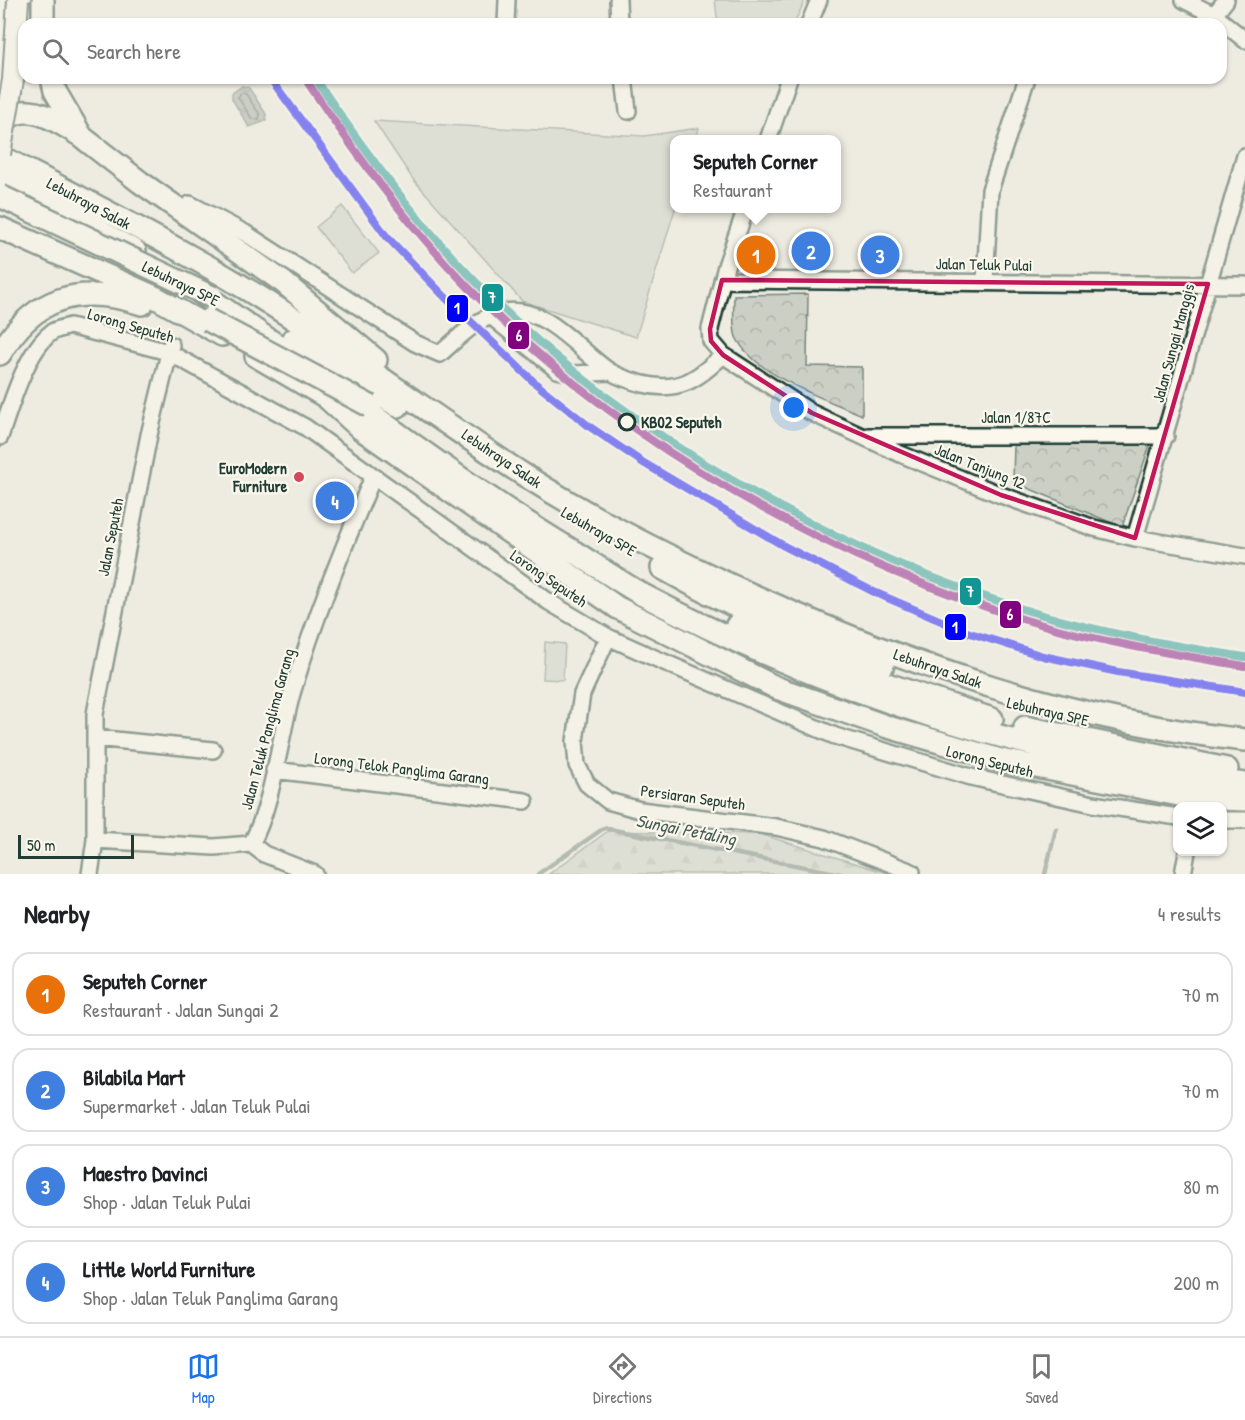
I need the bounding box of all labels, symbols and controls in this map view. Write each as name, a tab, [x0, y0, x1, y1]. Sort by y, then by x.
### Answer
search box	[18, 18, 1227, 84]
icon: search	[39, 35, 72, 68]
text: Search here	[87, 36, 181, 66]
popup	[670, 135, 841, 213]
text: Seputeh Corner	[693, 146, 818, 176]
street label: Lebuhraya Salak	[43, 172, 135, 234]
text: Restaurant	[693, 176, 772, 203]
pin: 2	[792, 228, 830, 274]
pin: 1	[736, 232, 776, 278]
pin: 3	[860, 232, 900, 278]
street label: Jalan Teluk Pulai	[935, 252, 1033, 276]
street label: Lebuhraya SPE	[139, 255, 223, 311]
street label: Jalan Sungai Manggis	[1147, 281, 1199, 405]
line badge: 7	[481, 283, 504, 312]
text: 7	[487, 286, 496, 308]
line badge: 1	[446, 294, 469, 323]
text: 1	[454, 297, 460, 319]
street label: Lorong Seputeh	[85, 302, 177, 348]
line badge: 6	[507, 321, 530, 350]
text: 6	[516, 324, 523, 346]
your location	[779, 393, 808, 422]
street label: Jalan 1/87C	[981, 406, 1051, 428]
place label: KB02 Seputeh	[641, 411, 722, 434]
marker: KB02 Seputeh	[618, 413, 636, 431]
street label: Lebuhraya Salak	[458, 423, 547, 493]
street label: Jalan Tanjung 12	[931, 438, 1029, 494]
place label: EuroModern Furniture	[219, 457, 288, 497]
marker: EuroModern Furniture	[292, 470, 306, 484]
pin: 4	[316, 478, 354, 524]
street label: Jalan Seputeh	[92, 496, 128, 578]
street label: Lebuhraya SPE	[557, 501, 641, 561]
street label: Lorong Seputeh	[506, 544, 592, 612]
line badge: 7	[959, 577, 982, 606]
text: 7	[965, 580, 974, 602]
line badge: 6	[999, 600, 1022, 629]
text: 6	[1007, 603, 1014, 625]
line badge: 1	[944, 613, 967, 641]
text: 1	[952, 616, 958, 638]
street label: Lebuhraya Salak	[891, 643, 985, 693]
street label: Jalan Teluk Panglima Garang	[235, 646, 299, 812]
street label: Lebuhraya SPE	[1005, 691, 1091, 731]
street label: Lorong Seputeh	[944, 740, 1036, 782]
street label: Lorong Telok Panglima Garang	[313, 746, 491, 790]
street label: Persiaran Seputeh	[639, 779, 747, 815]
map controls	[1173, 802, 1227, 856]
button: layers	[1173, 802, 1227, 856]
water label: Sungai Petaling	[634, 808, 739, 852]
scale bar	[18, 832, 134, 860]
text: 50 m	[27, 834, 56, 856]
text: Nearby	[24, 896, 90, 931]
text: 4 results	[1158, 900, 1221, 927]
text: Seputeh Corner	[83, 966, 207, 996]
text: 1	[42, 981, 49, 1008]
text: 70 m	[1182, 981, 1219, 1008]
text: Restaurant · Jalan Sungai 2	[83, 996, 279, 1023]
text: Bilabila Mart	[83, 1062, 185, 1092]
text: 2	[41, 1077, 50, 1104]
text: 70 m	[1182, 1077, 1219, 1104]
text: Supermarket · Jalan Teluk Pulai	[83, 1092, 311, 1119]
text: Maestro Davinci	[83, 1158, 208, 1188]
text: 3	[41, 1173, 50, 1200]
text: 80 m	[1183, 1173, 1219, 1200]
text: Shop · Jalan Teluk Pulai	[83, 1188, 251, 1215]
text: Little World Furniture	[83, 1254, 255, 1284]
text: 4	[42, 1269, 49, 1296]
text: 200 m	[1174, 1269, 1219, 1296]
text: Shop · Jalan Teluk Panglima Garang	[83, 1284, 338, 1311]
tab: Map	[187, 1350, 220, 1408]
tab: Directions	[593, 1350, 652, 1408]
tab: Saved	[1025, 1350, 1058, 1408]

